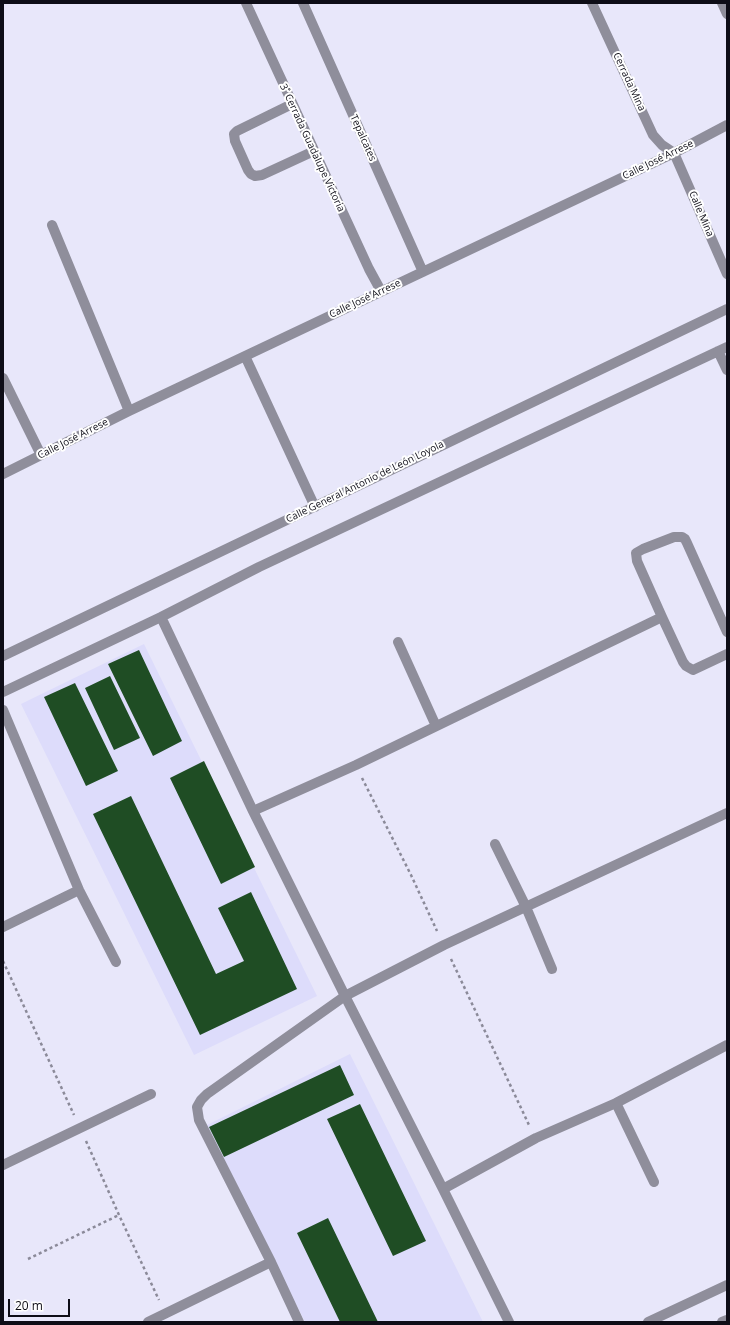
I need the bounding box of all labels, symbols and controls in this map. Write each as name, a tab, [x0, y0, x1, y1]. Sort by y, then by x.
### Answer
street label: Cerrada Mina	[610, 51, 648, 113]
street label: 3˚ Cerrada Guadalupe Victoria	[277, 82, 347, 214]
street label: Tepalcates	[347, 113, 379, 163]
street label: Calle José Arrese	[621, 138, 695, 182]
street label: Calle Mina	[686, 189, 716, 239]
street label: Calle José Arrese	[327, 277, 403, 321]
street label: Calle José Arrese	[36, 416, 110, 462]
street label: Calle General Antonio de León Loyola	[284, 438, 446, 526]
scale bar	[10, 1291, 72, 1317]
text: 20 m	[15, 1297, 43, 1314]

